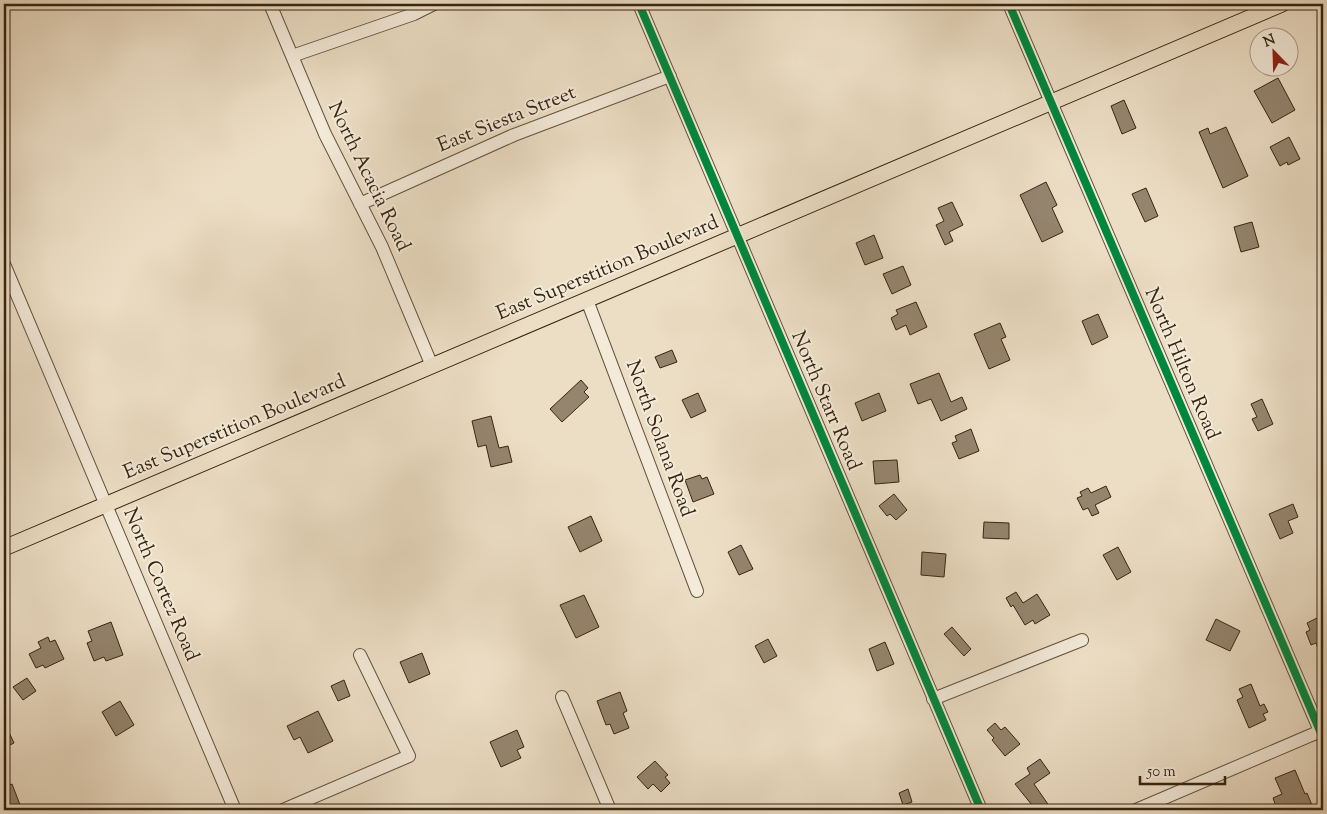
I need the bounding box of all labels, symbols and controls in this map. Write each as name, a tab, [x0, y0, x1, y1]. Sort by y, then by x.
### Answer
north arrow	[1250, 28, 1300, 78]
text: N	[1261, 30, 1279, 53]
street label: East Siesta Street	[433, 79, 581, 161]
street label: North Acacia Road	[319, 97, 417, 257]
street label: East Superstition Boulevard	[492, 209, 724, 329]
street label: North Hilton Road	[1136, 283, 1226, 445]
street label: North Starr Road	[783, 327, 867, 475]
street label: North Solana Road	[617, 357, 701, 521]
street label: East Superstition Boulevard	[119, 368, 351, 488]
street label: North Cortez Road	[115, 504, 205, 666]
scale bar	[1140, 754, 1224, 786]
text: 50 m	[1146, 762, 1176, 783]

